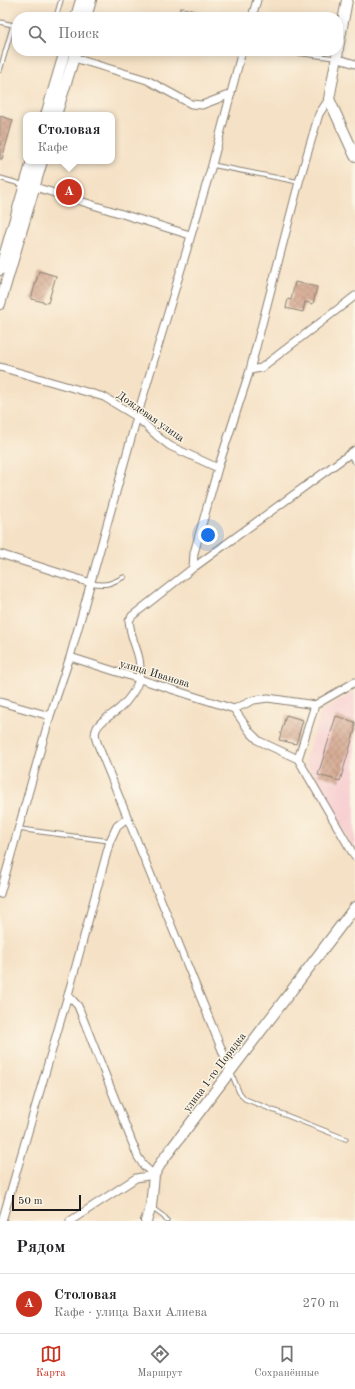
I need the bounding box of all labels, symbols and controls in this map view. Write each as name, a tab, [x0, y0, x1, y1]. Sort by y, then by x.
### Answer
search box	[12, 12, 343, 56]
icon: search	[26, 23, 48, 45]
text: Поиск	[58, 27, 99, 42]
popup	[23, 112, 115, 164]
text: Столовая	[38, 123, 100, 138]
text: Кафе	[38, 141, 68, 154]
pin: A	[56, 177, 82, 207]
street label: Дождевая улица	[114, 390, 186, 445]
your location	[198, 525, 218, 545]
street label: улица Иванова	[118, 659, 191, 690]
street label: улица 1-го Порядка	[182, 1031, 249, 1115]
scale bar	[12, 1193, 81, 1212]
text: 50 m	[18, 1196, 43, 1207]
text: Рядом	[16, 1239, 65, 1256]
text: Столовая	[54, 1288, 117, 1303]
text: A	[24, 1297, 34, 1310]
text: 270 m	[302, 1297, 339, 1310]
text: Кафе · улица Вахи Алиева	[54, 1306, 207, 1319]
tab: Карта	[36, 1343, 66, 1381]
tab: Маршрут	[137, 1343, 183, 1381]
tab: Сохранённые	[254, 1343, 319, 1381]

